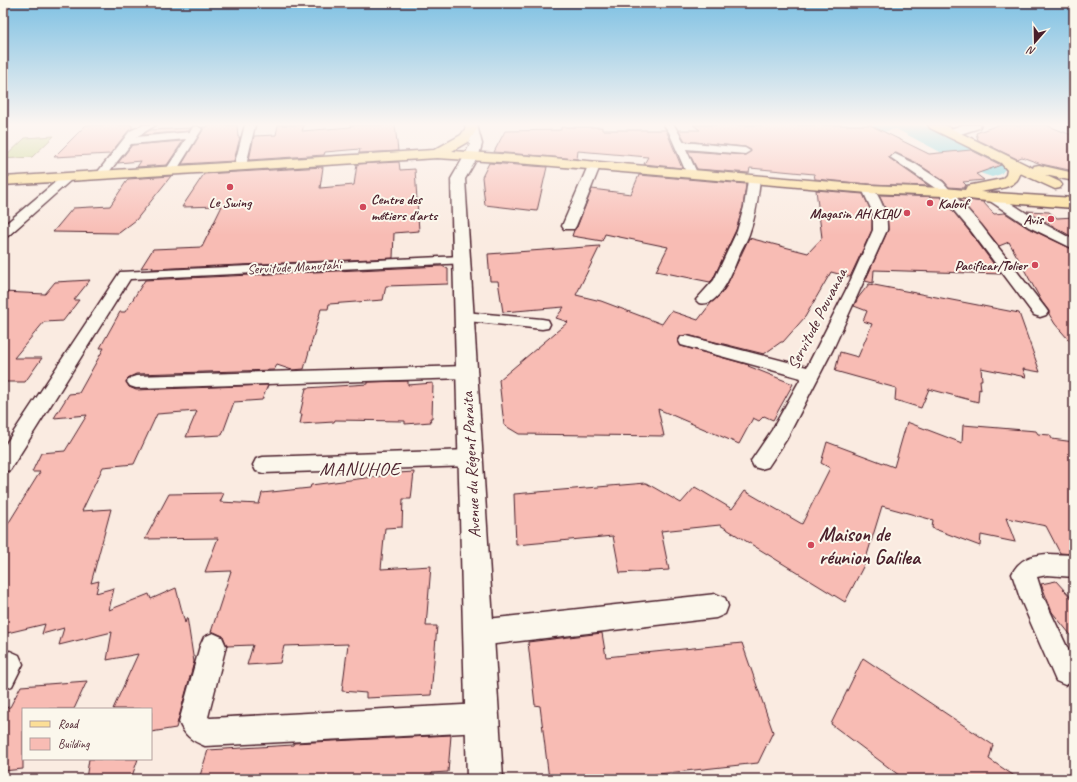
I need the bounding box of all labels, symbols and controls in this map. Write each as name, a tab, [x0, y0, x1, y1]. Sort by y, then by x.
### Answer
north arrow	[1015, 22, 1055, 62]
text: N	[1024, 43, 1037, 59]
marker: Le Swing	[225, 182, 235, 192]
place label: Centre des métiers d'arts	[371, 191, 439, 224]
place label: Le Swing	[209, 194, 252, 211]
place label: Kalouf	[938, 195, 972, 212]
marker: Kalouf	[925, 198, 935, 208]
marker: Centre des métiers d'arts	[358, 202, 368, 212]
place label: Magasin AH KIAU	[810, 205, 902, 222]
marker: Magasin AH KIAU	[902, 208, 912, 218]
place label: Avis	[1023, 211, 1045, 228]
marker: Avis	[1046, 214, 1056, 224]
street label: Servitude Manutahi	[247, 256, 344, 278]
place label: Pacificar/Tolier	[955, 257, 1029, 274]
marker: Pacificar/Tolier	[1030, 260, 1040, 270]
street label: Servitude Pouvanaa	[782, 263, 852, 373]
street label: Avenue du Régent Paraita	[457, 390, 485, 539]
district label: MANUHOE	[320, 457, 402, 481]
place label: Maison de réunion Galilea	[819, 522, 922, 570]
marker: Maison de réunion Galilea	[806, 540, 816, 550]
legend	[22, 708, 152, 760]
text: Road	[58, 716, 80, 732]
text: Building	[58, 736, 90, 752]

